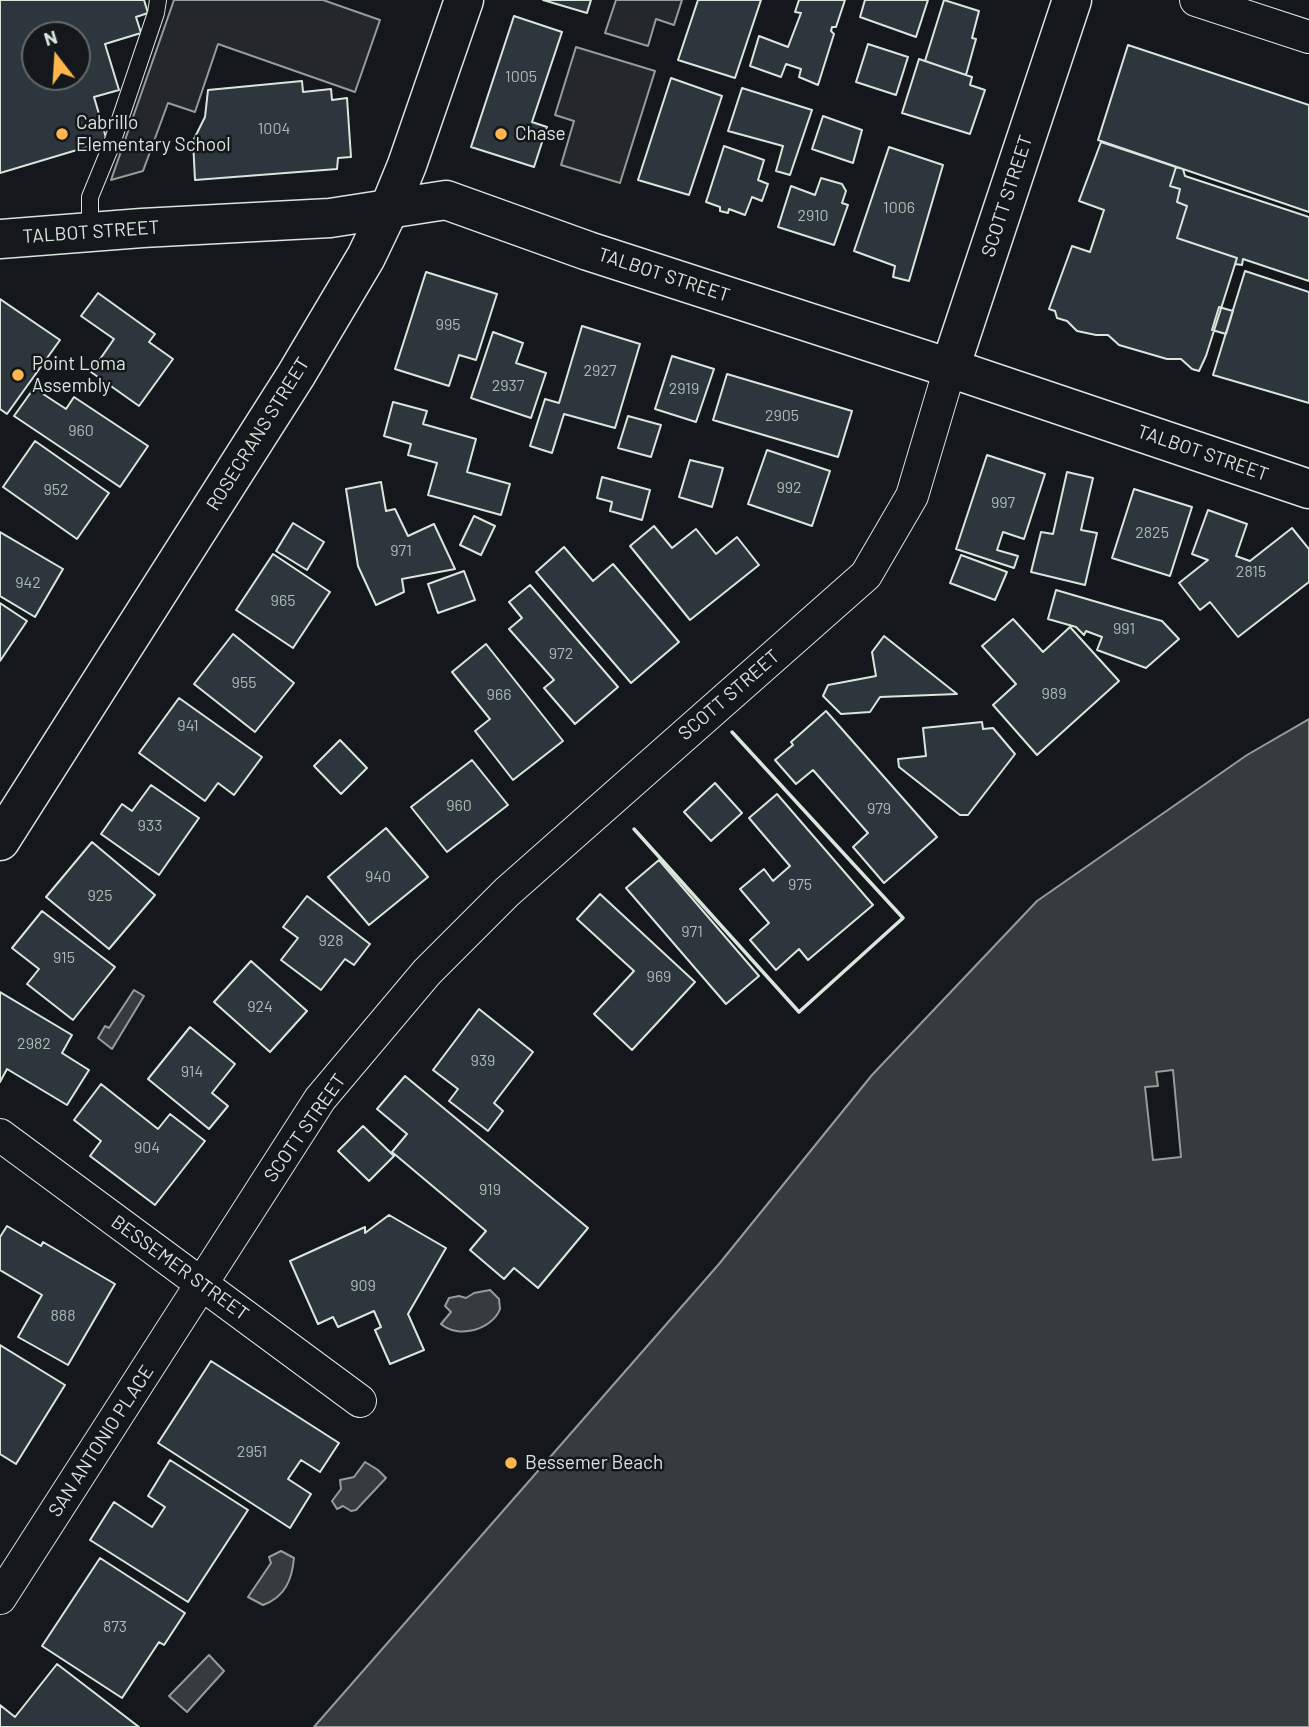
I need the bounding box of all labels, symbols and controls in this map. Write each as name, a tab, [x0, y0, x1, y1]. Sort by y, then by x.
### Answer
north arrow	[21, 21, 91, 91]
text: N	[41, 25, 60, 50]
house number: 1005	[505, 67, 537, 87]
place label: Cabrillo Elementary School	[76, 112, 231, 156]
house number: 1004	[258, 119, 290, 139]
place label: Chase	[515, 123, 566, 145]
marker: Cabrillo Elementary School	[54, 126, 70, 142]
marker: Chase	[493, 126, 509, 142]
street label: SCOTT STREET	[977, 132, 1037, 260]
house number: 1006	[883, 198, 915, 218]
house number: 2910	[797, 206, 829, 226]
street label: TALBOT STREET	[22, 216, 160, 248]
street label: TALBOT STREET	[595, 243, 733, 307]
house number: 995	[436, 315, 460, 335]
place label: Point Loma Assembly	[32, 353, 126, 397]
street label: ROSECRANS STREET	[202, 353, 314, 515]
house number: 2927	[583, 361, 617, 381]
marker: Point Loma Assembly	[10, 367, 26, 383]
house number: 2937	[492, 376, 524, 396]
house number: 2919	[669, 379, 699, 399]
house number: 2905	[765, 406, 799, 426]
street label: TALBOT STREET	[1134, 420, 1272, 486]
house number: 960	[68, 421, 94, 441]
house number: 992	[776, 478, 802, 498]
house number: 952	[43, 480, 69, 500]
house number: 997	[991, 493, 1015, 513]
house number: 2825	[1135, 523, 1169, 543]
house number: 971	[390, 541, 412, 561]
house number: 2815	[1236, 562, 1266, 582]
house number: 942	[15, 573, 41, 593]
house number: 965	[271, 591, 295, 611]
house number: 991	[1113, 619, 1135, 639]
house number: 972	[549, 644, 573, 664]
street label: SCOTT STREET	[674, 645, 784, 745]
house number: 955	[232, 673, 256, 693]
house number: 989	[1041, 684, 1067, 704]
house number: 966	[487, 685, 511, 705]
house number: 941	[177, 716, 199, 736]
house number: 960	[446, 796, 472, 816]
house number: 979	[867, 799, 891, 819]
house number: 933	[138, 816, 162, 836]
house number: 940	[365, 867, 391, 887]
house number: 975	[788, 875, 812, 895]
house number: 925	[87, 886, 113, 906]
house number: 971	[681, 922, 703, 942]
house number: 928	[318, 931, 344, 951]
house number: 915	[53, 948, 75, 968]
house number: 969	[647, 967, 671, 987]
house number: 924	[247, 997, 273, 1017]
house number: 2982	[17, 1034, 51, 1054]
house number: 939	[471, 1051, 495, 1071]
house number: 914	[181, 1062, 203, 1082]
street label: SCOTT STREET	[259, 1070, 351, 1186]
house number: 904	[134, 1138, 160, 1158]
house number: 919	[479, 1180, 501, 1200]
street label: BESSEMER STREET	[107, 1210, 253, 1326]
house number: 909	[350, 1276, 376, 1296]
house number: 888	[50, 1306, 76, 1326]
street label: SAN ANTONIO PLACE	[44, 1361, 158, 1521]
house number: 2951	[237, 1442, 267, 1462]
place label: Bessemer Beach	[525, 1452, 663, 1474]
marker: Bessemer Beach	[503, 1455, 519, 1471]
house number: 873	[103, 1617, 127, 1637]

